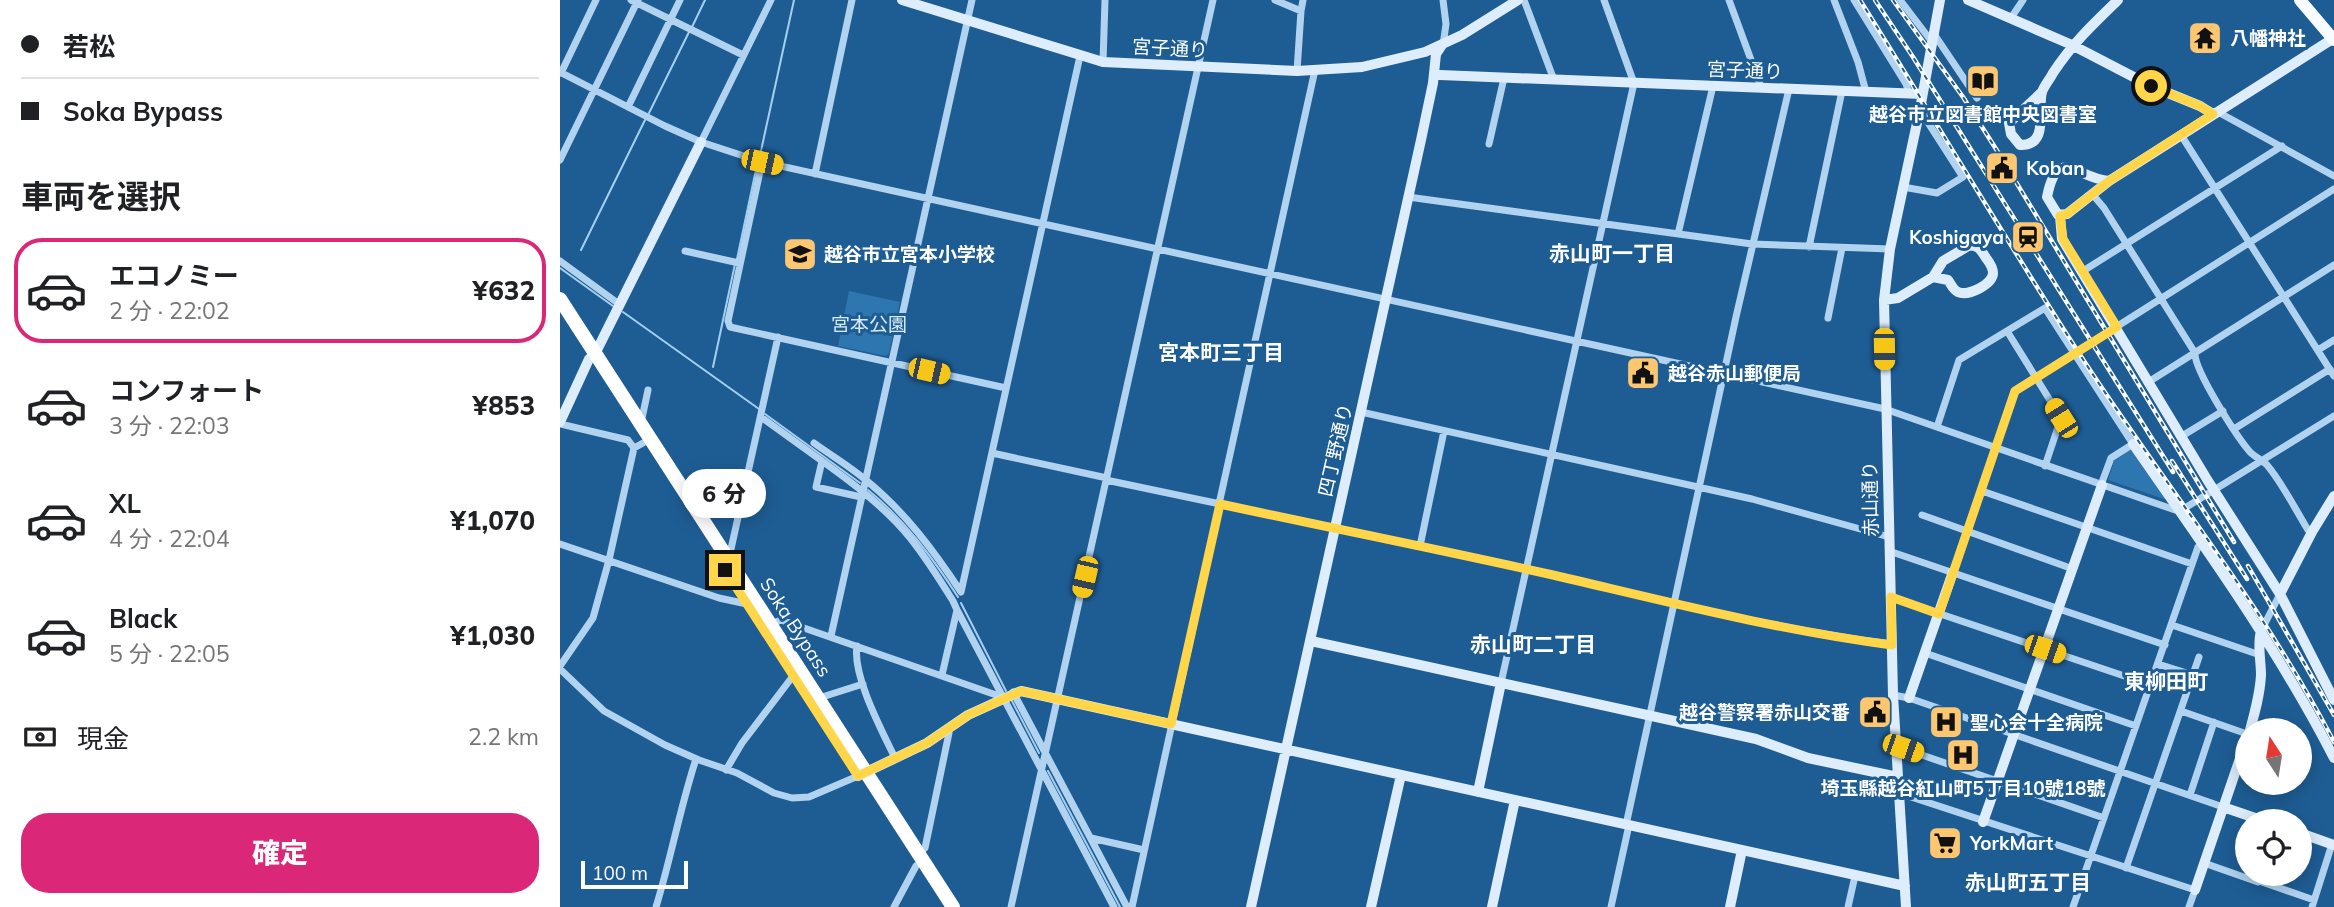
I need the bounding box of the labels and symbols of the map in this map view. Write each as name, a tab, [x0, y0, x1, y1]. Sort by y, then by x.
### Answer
temple icon: 八幡神社	[2186, 19, 2224, 57]
place label: 八幡神社	[2230, 26, 2306, 50]
street label: 宮子通り	[1131, 34, 1209, 62]
street label: 宮子通り	[1707, 57, 1783, 83]
library icon: 越谷市立図書館中央図書室	[1964, 62, 2002, 100]
route start	[2135, 70, 2167, 102]
place label: 越谷市立図書館中央図書室	[1869, 102, 2097, 126]
car	[740, 147, 785, 177]
public building icon: Koban	[1983, 149, 2021, 187]
place label: Koban	[2026, 156, 2085, 180]
station icon: Koshigaya	[2009, 218, 2047, 256]
place label: Koshigaya	[1909, 225, 2004, 249]
school or university icon: 越谷市立宮本小学校	[781, 235, 819, 273]
district label: 赤山町一丁目	[1549, 240, 1675, 266]
place label: 越谷市立宮本小学校	[824, 242, 995, 266]
park label: 宮本公園	[831, 312, 907, 336]
car	[1874, 328, 1895, 370]
district label: 宮本町三丁目	[1158, 339, 1284, 365]
public building icon: 越谷赤山郵便局	[1624, 354, 1662, 392]
car	[907, 356, 952, 386]
place label: 越谷赤山郵便局	[1668, 361, 1801, 385]
car	[2041, 395, 2082, 441]
street label: 四丁野通り	[1313, 401, 1357, 499]
street label: 赤山通り	[1857, 461, 1883, 537]
callout: 6 分	[683, 468, 767, 518]
route end	[709, 554, 741, 586]
car	[1071, 554, 1100, 600]
street label: Soka Bypass	[755, 573, 837, 681]
district label: 赤山町二丁目	[1470, 631, 1596, 657]
car	[2022, 632, 2069, 666]
district label: 東柳田町	[2124, 668, 2208, 694]
public building icon: 越谷警察署赤山交番	[1856, 693, 1894, 731]
place label: 越谷警察署赤山交番	[1679, 700, 1850, 724]
hospital icon: 聖心会十全病院	[1927, 703, 1965, 741]
place label: 聖心会十全病院	[1970, 710, 2103, 734]
north arrow	[2235, 718, 2312, 794]
car	[1880, 731, 1927, 765]
hospital icon: 埼玉縣越谷紅山町5丁目10號18號	[1944, 736, 1982, 774]
place label: 埼玉縣越谷紅山町5丁目10號18號	[1820, 776, 2106, 800]
supermarket icon: YorkMart	[1926, 824, 1964, 862]
place label: YorkMart	[1969, 831, 2053, 855]
scale bar	[581, 858, 688, 890]
district label: 赤山町五丁目	[1965, 869, 2091, 895]

